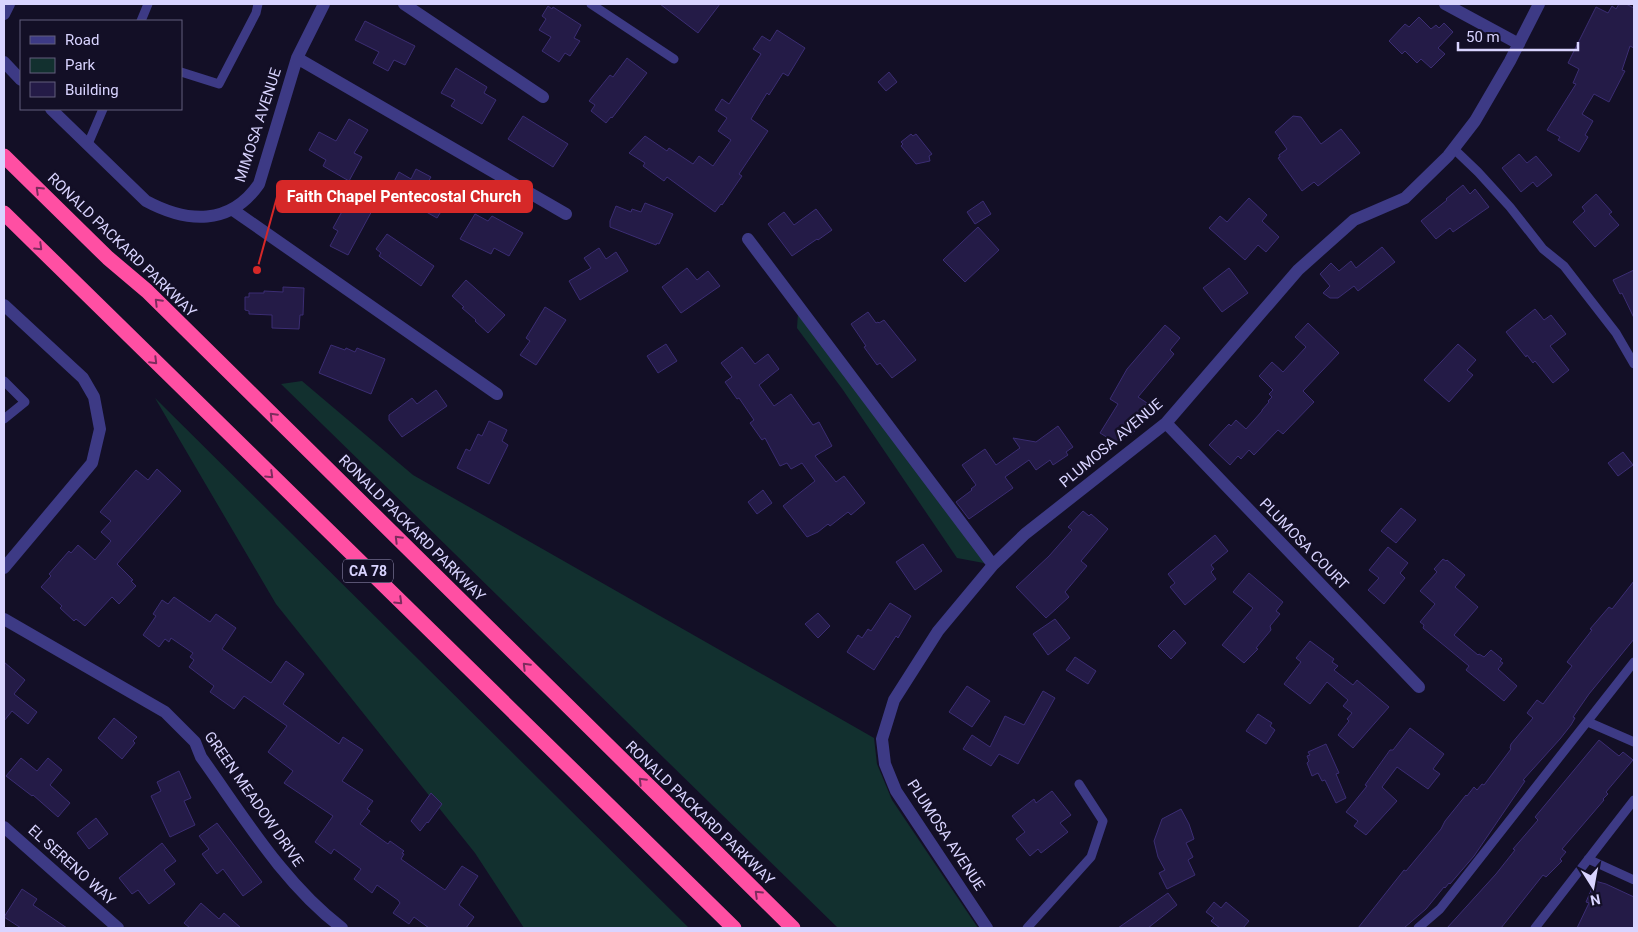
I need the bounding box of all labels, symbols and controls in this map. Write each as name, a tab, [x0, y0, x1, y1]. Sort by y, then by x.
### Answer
legend	[20, 20, 182, 110]
scale bar	[1458, 20, 1578, 52]
text: 50 m	[1466, 28, 1500, 46]
text: Road	[65, 31, 99, 49]
text: Park	[65, 56, 96, 74]
street label: MIMOSA AVENUE	[231, 65, 285, 184]
text: Building	[65, 81, 119, 99]
street label: RONALD PACKARD PARKWAY	[44, 169, 200, 321]
callout: Faith Chapel Pentecostal Church	[277, 181, 532, 212]
one-way arrow	[36, 187, 45, 196]
text: Faith Chapel Pentecostal Church	[287, 187, 521, 206]
one-way arrow	[33, 241, 42, 250]
one-way arrow	[155, 298, 164, 307]
one-way arrow	[149, 356, 158, 365]
street label: PLUMOSA AVENUE	[1056, 394, 1167, 491]
one-way arrow	[270, 413, 279, 422]
street label: RONALD PACKARD PARKWAY	[335, 451, 489, 605]
one-way arrow	[264, 469, 273, 478]
street label: PLUMOSA COURT	[1256, 495, 1352, 593]
one-way arrow	[395, 536, 404, 545]
road number: CA 78	[343, 560, 393, 582]
one-way arrow	[393, 595, 402, 604]
one-way arrow	[523, 663, 532, 672]
street label: GREEN MEADOW DRIVE	[201, 728, 308, 870]
street label: RONALD PACKARD PARKWAY	[622, 737, 778, 889]
street label: PLUMOSA AVENUE	[903, 776, 989, 894]
one-way arrow	[639, 777, 648, 786]
street label: EL SERENO WAY	[25, 821, 119, 909]
north arrow	[1568, 862, 1618, 912]
one-way arrow	[755, 891, 764, 900]
text: N	[1589, 891, 1602, 909]

